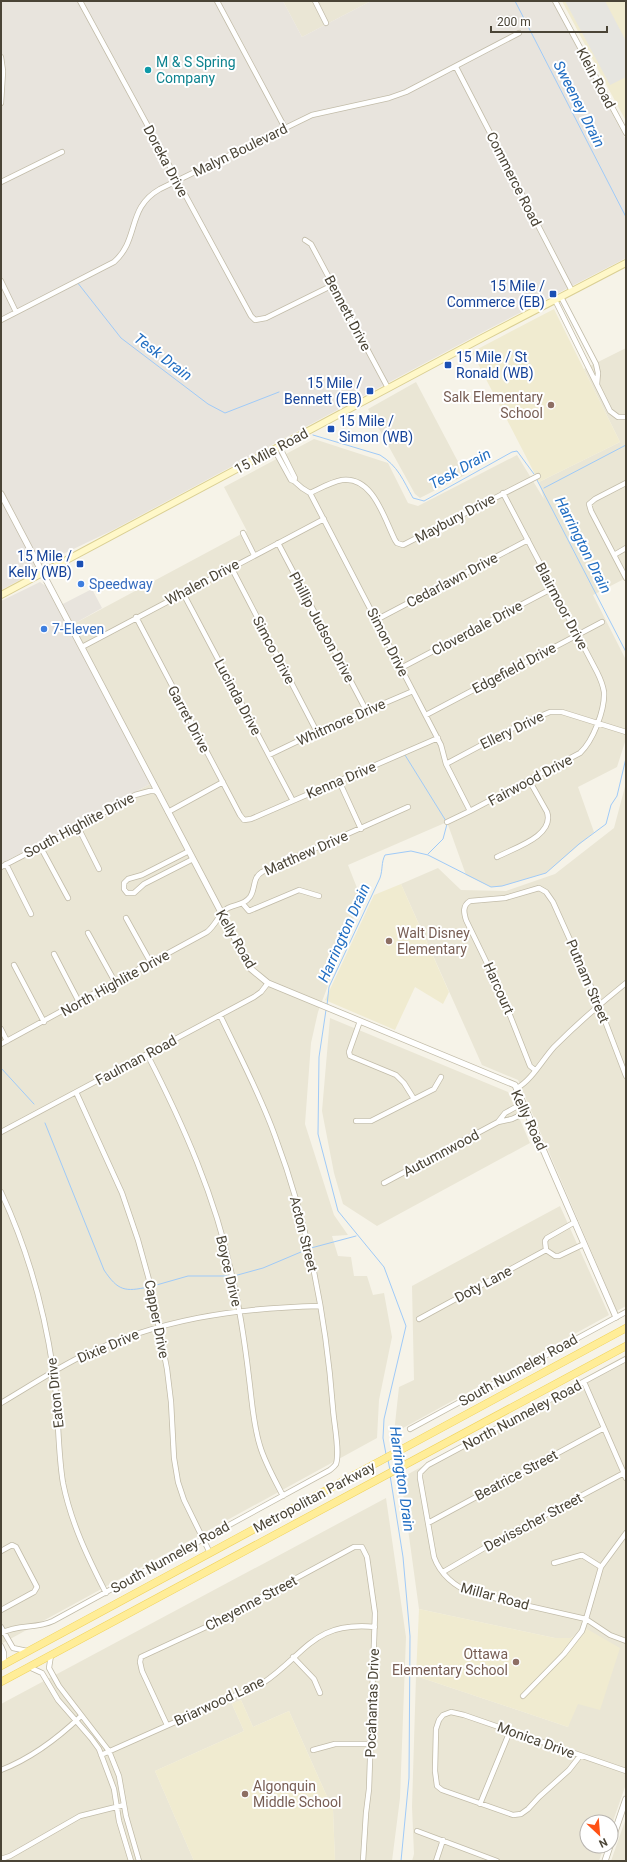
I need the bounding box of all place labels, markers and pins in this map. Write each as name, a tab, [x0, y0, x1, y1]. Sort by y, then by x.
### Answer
place label: M & S Spring Company	[156, 54, 236, 86]
marker: M & S Spring Company	[143, 65, 153, 75]
place label: 15 Mile / Commerce (EB)	[447, 278, 545, 311]
marker: 15 Mile / Commerce (EB)	[548, 289, 558, 299]
place label: 15 Mile / St Ronald (WB)	[456, 349, 534, 382]
marker: 15 Mile / St Ronald (WB)	[443, 360, 453, 370]
place label: 15 Mile / Bennett (EB)	[284, 375, 362, 408]
marker: 15 Mile / Bennett (EB)	[365, 386, 375, 396]
place label: Salk Elementary School	[443, 389, 543, 421]
marker: Salk Elementary School	[546, 400, 556, 410]
place label: 15 Mile / Simon (WB)	[339, 413, 413, 446]
marker: 15 Mile / Simon (WB)	[326, 424, 336, 434]
place label: 15 Mile / Kelly (WB)	[8, 548, 72, 581]
marker: 15 Mile / Kelly (WB)	[75, 559, 85, 569]
place label: Speedway	[89, 576, 153, 592]
marker: Speedway	[76, 579, 86, 589]
place label: 7-Eleven	[52, 621, 104, 637]
marker: 7-Eleven	[39, 624, 49, 634]
place label: Walt Disney Elementary	[397, 925, 470, 957]
marker: Walt Disney Elementary	[384, 936, 394, 946]
place label: Ottawa Elementary School	[392, 1646, 508, 1678]
marker: Ottawa Elementary School	[511, 1657, 521, 1667]
place label: Algonquin Middle School	[253, 1778, 341, 1810]
marker: Algonquin Middle School	[240, 1789, 250, 1799]

